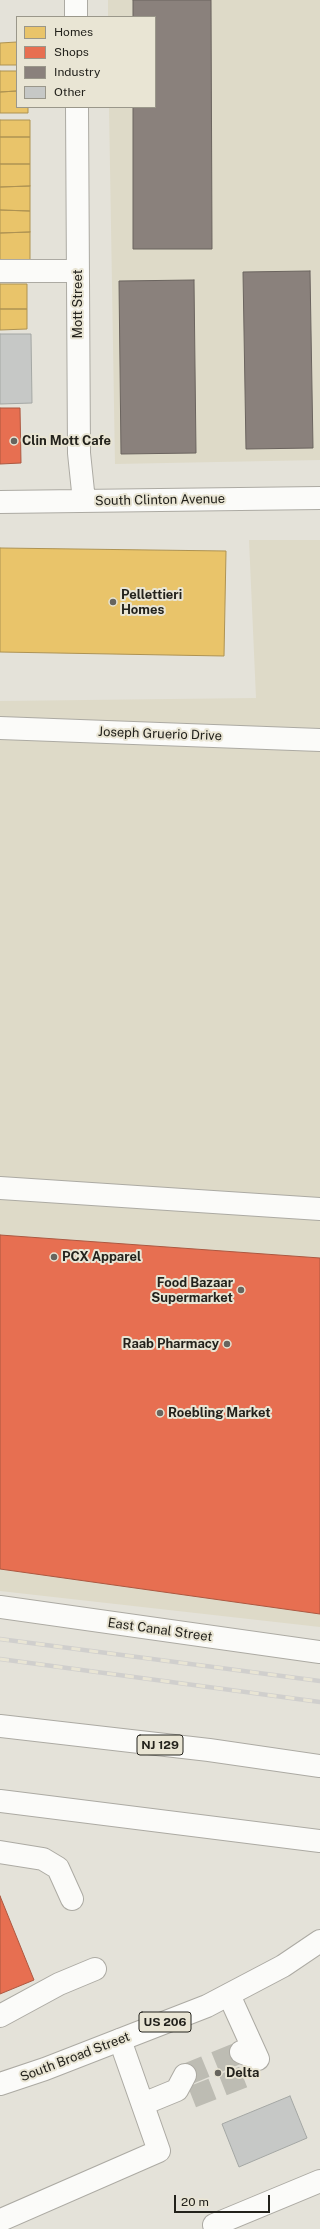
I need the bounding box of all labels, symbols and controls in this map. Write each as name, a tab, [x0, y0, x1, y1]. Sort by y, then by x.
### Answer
legend	[16, 16, 156, 108]
text: Homes	[54, 25, 93, 39]
text: Shops	[54, 45, 89, 59]
text: Industry	[54, 65, 100, 79]
text: Other	[54, 85, 86, 99]
street label: Mott Street	[70, 269, 86, 339]
place label: Clin Mott Cafe	[22, 433, 111, 449]
marker: Clin Mott Cafe	[9, 436, 19, 446]
street label: South Clinton Avenue	[95, 491, 225, 509]
place label: Pellettieri Homes	[121, 587, 182, 618]
marker: Pellettieri Homes	[108, 597, 118, 607]
street label: Joseph Gruerio Drive	[98, 724, 222, 744]
place label: PCX Apparel	[62, 1249, 141, 1265]
marker: PCX Apparel	[49, 1252, 59, 1262]
place label: Food Bazaar Supermarket	[151, 1275, 233, 1306]
marker: Food Bazaar Supermarket	[236, 1285, 246, 1295]
place label: Raab Pharmacy	[122, 1336, 219, 1352]
marker: Raab Pharmacy	[222, 1339, 232, 1349]
place label: Roebling Market	[168, 1405, 271, 1421]
marker: Roebling Market	[155, 1408, 165, 1418]
street label: East Canal Street	[107, 1615, 213, 1645]
road number: NJ 129	[137, 1735, 183, 1755]
road number: US 206	[139, 2012, 191, 2032]
street label: South Broad Street	[18, 2029, 132, 2085]
place label: Delta	[226, 2065, 259, 2081]
marker: Delta	[213, 2068, 223, 2078]
scale bar	[176, 2187, 272, 2213]
text: 20 m	[181, 2195, 209, 2209]

